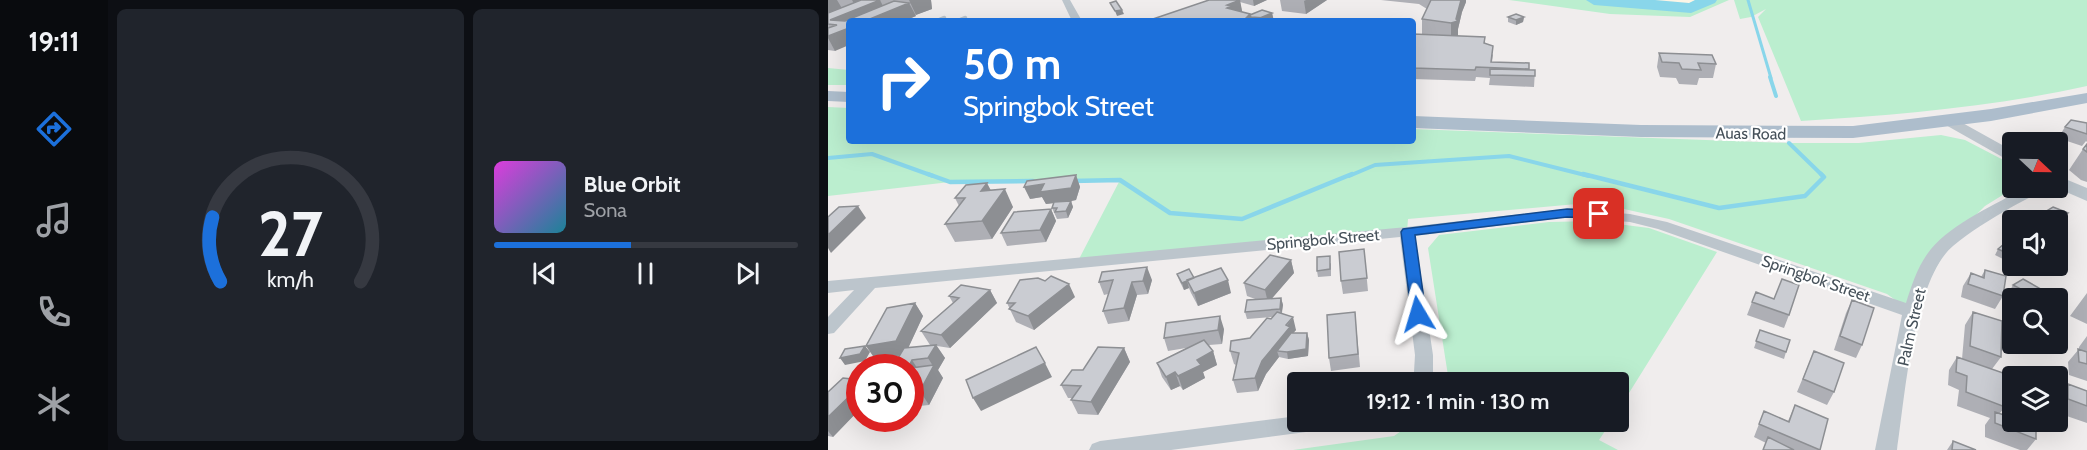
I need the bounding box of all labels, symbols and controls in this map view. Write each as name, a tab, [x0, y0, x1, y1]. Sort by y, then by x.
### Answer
text: 19:11	[28, 25, 80, 58]
text: 50 m	[963, 38, 1061, 90]
icon: right	[864, 42, 942, 120]
text: Springbok Street	[963, 90, 1154, 123]
icon: directions	[33, 108, 75, 150]
street label: Auas Road	[1716, 123, 1786, 144]
north arrow	[2002, 132, 2068, 198]
map controls	[2002, 132, 2068, 432]
text: Blue Orbit	[584, 171, 680, 198]
pin	[1573, 188, 1624, 239]
text: 27	[258, 196, 323, 272]
icon: arrive	[1582, 197, 1615, 230]
text: Sona	[584, 198, 627, 222]
icon: music	[33, 199, 75, 241]
button: sound	[2002, 210, 2068, 276]
street label: Springbok Street	[1266, 225, 1381, 254]
street label: Springbok Street	[1759, 251, 1873, 306]
icon: previous	[528, 257, 561, 290]
icon: pause	[629, 257, 662, 290]
icon: next	[731, 257, 764, 290]
text: km/h	[267, 266, 314, 292]
position arrow	[1386, 282, 1450, 346]
street label: Palm Street	[1893, 286, 1930, 368]
button: search	[2002, 288, 2068, 354]
icon: phone	[33, 291, 75, 333]
speed limit sign: 30	[846, 354, 924, 432]
button: layers	[2002, 366, 2068, 432]
icon: climate	[33, 383, 75, 425]
text: 19:12 · 1 min · 130 m	[1367, 388, 1549, 415]

